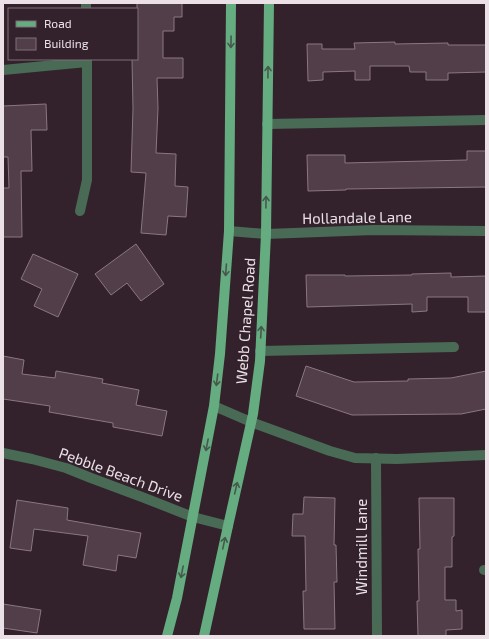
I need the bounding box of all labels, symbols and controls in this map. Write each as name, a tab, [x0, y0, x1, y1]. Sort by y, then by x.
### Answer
legend	[8, 8, 138, 60]
text: Road	[44, 16, 72, 30]
one-way arrow	[227, 35, 235, 48]
text: Building	[44, 36, 89, 50]
one-way arrow	[264, 66, 272, 79]
one-way arrow	[262, 196, 270, 209]
street label: Hollandale Lane	[302, 207, 412, 227]
street label: Webb Chapel Road	[232, 257, 258, 385]
one-way arrow	[222, 263, 229, 276]
one-way arrow	[257, 326, 265, 339]
one-way arrow	[213, 373, 221, 386]
one-way arrow	[202, 438, 210, 451]
street label: Pebble Beach Drive	[57, 443, 185, 505]
one-way arrow	[233, 481, 241, 494]
street label: Windmill Lane	[352, 499, 370, 595]
one-way arrow	[220, 537, 228, 550]
one-way arrow	[178, 565, 186, 578]

